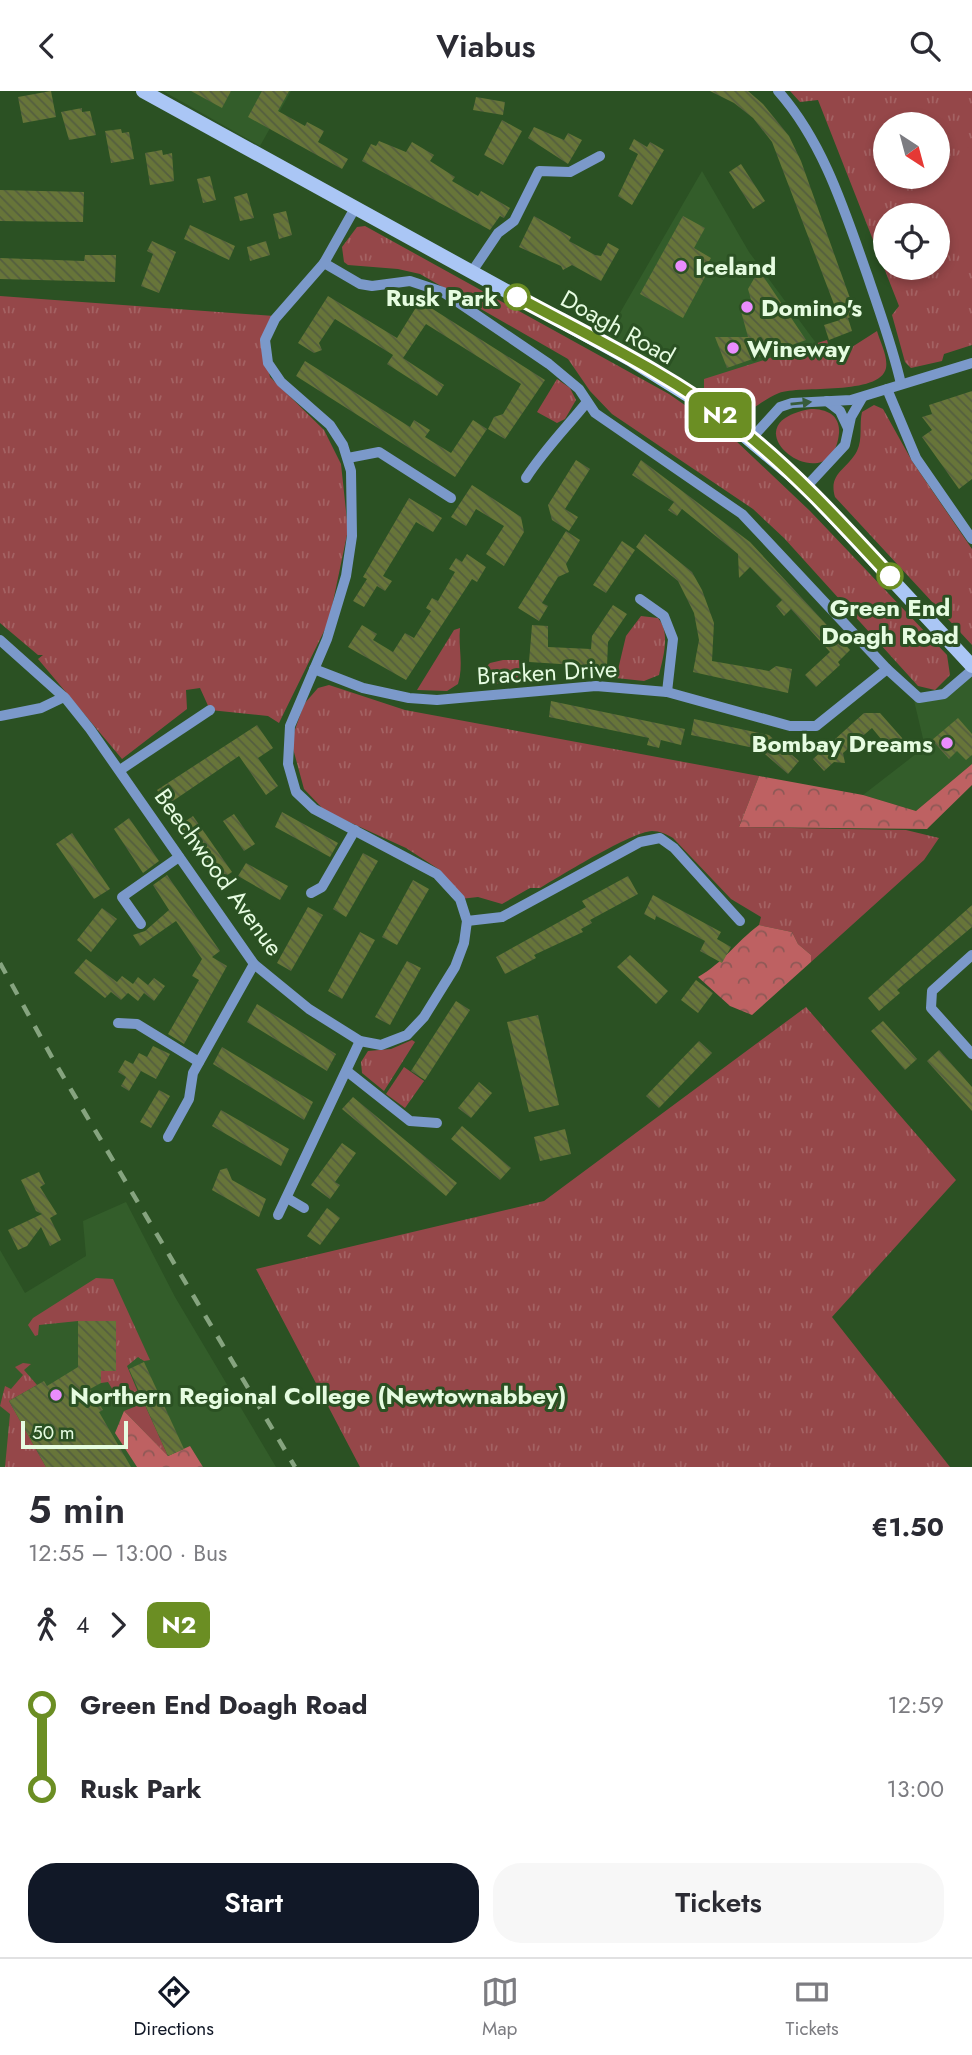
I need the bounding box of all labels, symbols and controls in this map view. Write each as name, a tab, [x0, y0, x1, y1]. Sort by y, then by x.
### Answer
text: Viabus	[436, 23, 536, 69]
icon: back	[28, 27, 66, 65]
icon: search	[906, 27, 944, 65]
north arrow	[873, 112, 950, 189]
map controls	[873, 112, 950, 280]
button: locate	[873, 203, 950, 280]
place label: Iceland	[695, 249, 776, 284]
marker: Iceland	[673, 258, 689, 274]
place label: Rusk Park	[386, 280, 498, 315]
street label: Doagh Road	[554, 281, 682, 373]
marker: Rusk Park	[504, 284, 530, 310]
place label: Domino's	[761, 290, 862, 325]
marker: Domino's	[739, 299, 755, 315]
place label: Wineway	[747, 331, 850, 366]
marker: Wineway	[725, 340, 741, 356]
line badge: N2	[688, 392, 752, 438]
text: N2	[703, 397, 737, 432]
one-way arrow	[790, 397, 812, 408]
marker: Green End Doagh Road	[877, 563, 903, 589]
place label: Green End Doagh Road	[821, 590, 959, 653]
street label: Bracken Drive	[476, 651, 618, 693]
place label: Bombay Dreams	[751, 726, 933, 761]
marker: Bombay Dreams	[939, 735, 955, 751]
street label: Beechwood Avenue	[146, 781, 292, 963]
place label: Northern Regional College (Newtownabbey)	[70, 1378, 566, 1413]
marker: Northern Regional College (Newtownabbey)	[48, 1387, 64, 1403]
scale bar	[21, 1418, 128, 1450]
text: 50 m	[32, 1419, 75, 1446]
text: 5 min	[28, 1482, 125, 1537]
text: €1.50	[871, 1508, 944, 1546]
text: 12:55 – 13:00 · Bus	[28, 1536, 227, 1570]
icon: walk	[28, 1606, 66, 1644]
icon: forward	[99, 1606, 137, 1644]
text: N2	[161, 1607, 196, 1642]
text: 4	[76, 1608, 89, 1642]
text: Green End Doagh Road	[80, 1686, 368, 1724]
text: 12:59	[887, 1688, 944, 1722]
text: Rusk Park	[80, 1770, 202, 1808]
text: 13:00	[887, 1772, 944, 1806]
button: Start	[28, 1863, 479, 1943]
button: Tickets	[493, 1863, 944, 1943]
tab: Directions	[133, 1973, 214, 2042]
tab: Map	[481, 1973, 519, 2042]
tab: Tickets	[786, 1973, 839, 2042]

